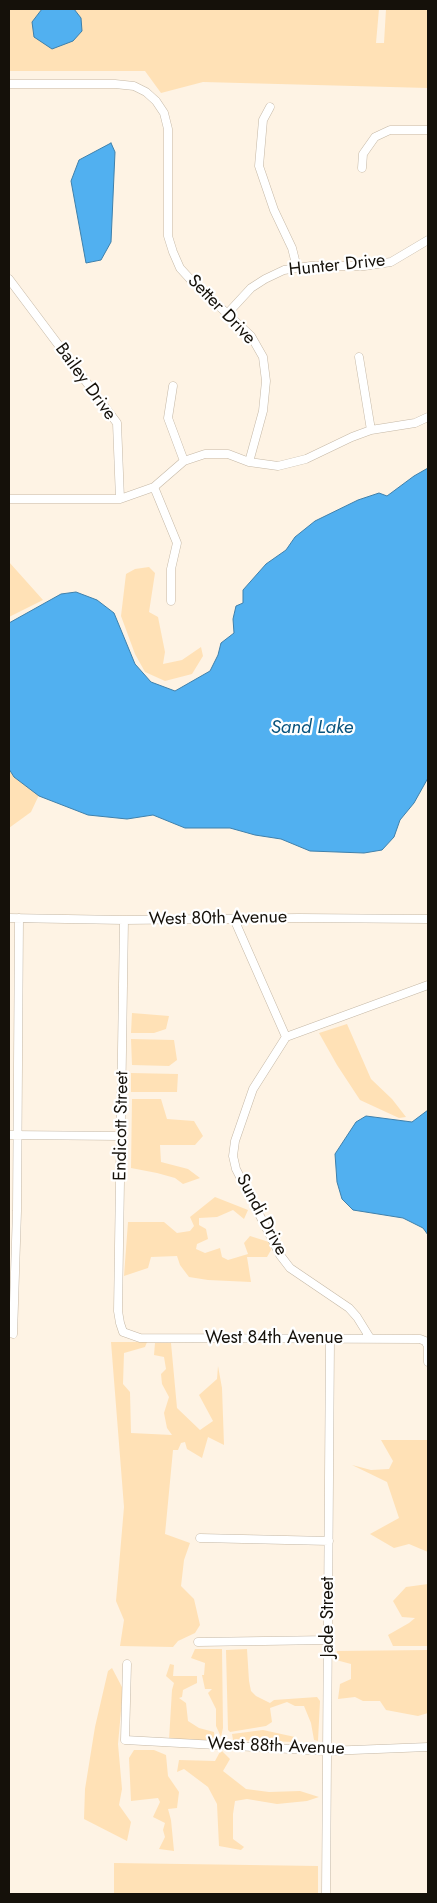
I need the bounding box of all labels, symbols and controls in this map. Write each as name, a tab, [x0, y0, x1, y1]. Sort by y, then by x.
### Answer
street label: Hunter Drive	[288, 250, 386, 282]
street label: Setter Drive	[182, 271, 260, 349]
street label: Bailey Drive	[50, 339, 120, 425]
water label: Sand Lake	[271, 717, 353, 739]
street label: West 80th Avenue	[149, 907, 287, 931]
street label: Endicott Street	[110, 1071, 134, 1181]
street label: Sundi Drive	[231, 1171, 291, 1259]
street label: West 84th Avenue	[205, 1328, 343, 1350]
street label: Jade Street	[318, 1577, 340, 1657]
street label: West 88th Avenue	[207, 1734, 345, 1760]

